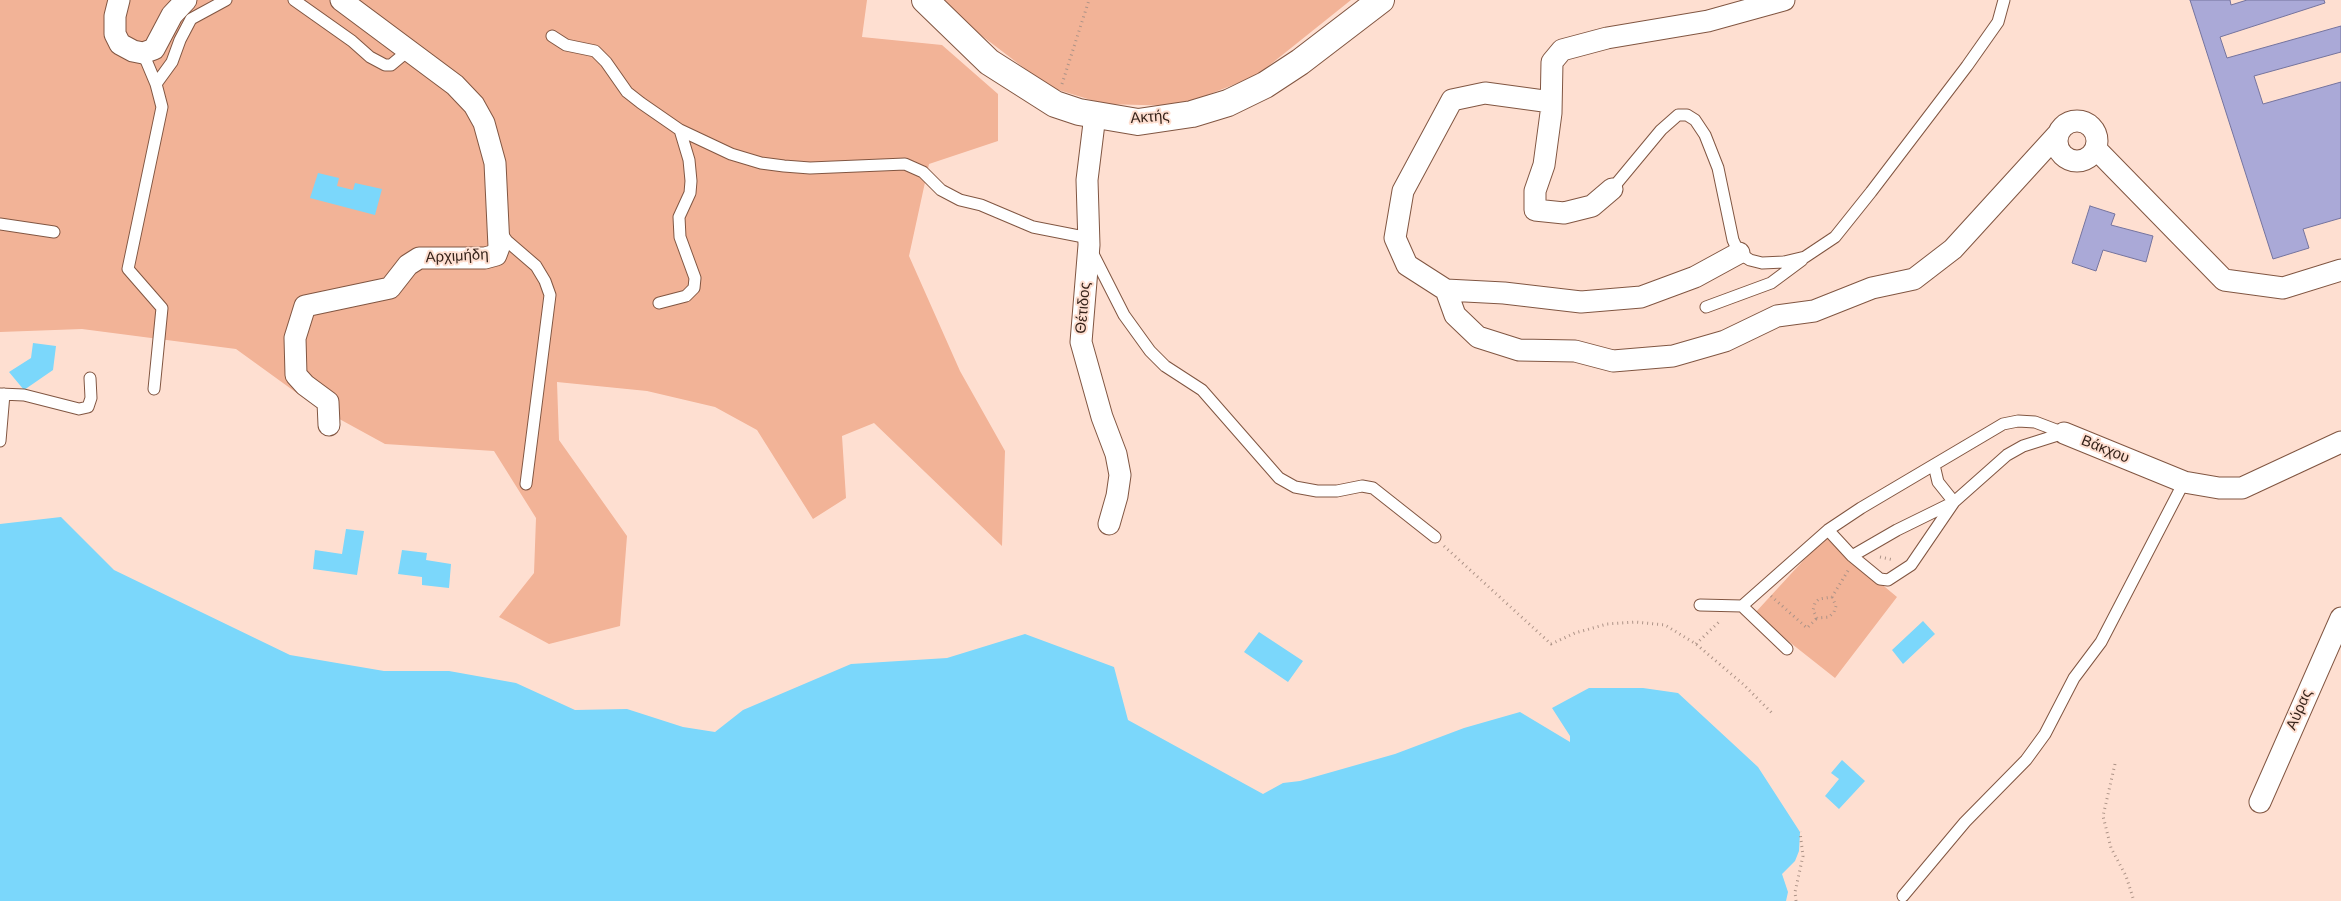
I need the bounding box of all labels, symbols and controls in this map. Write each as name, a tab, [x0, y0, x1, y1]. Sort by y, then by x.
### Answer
street label: Ακτής	[1130, 108, 1170, 128]
street label: Αρχιμήδη	[425, 246, 489, 268]
street label: Θέτιδος	[1073, 282, 1095, 334]
street label: Βάκχου	[2078, 432, 2132, 468]
street label: Αύρας	[2283, 687, 2317, 733]

